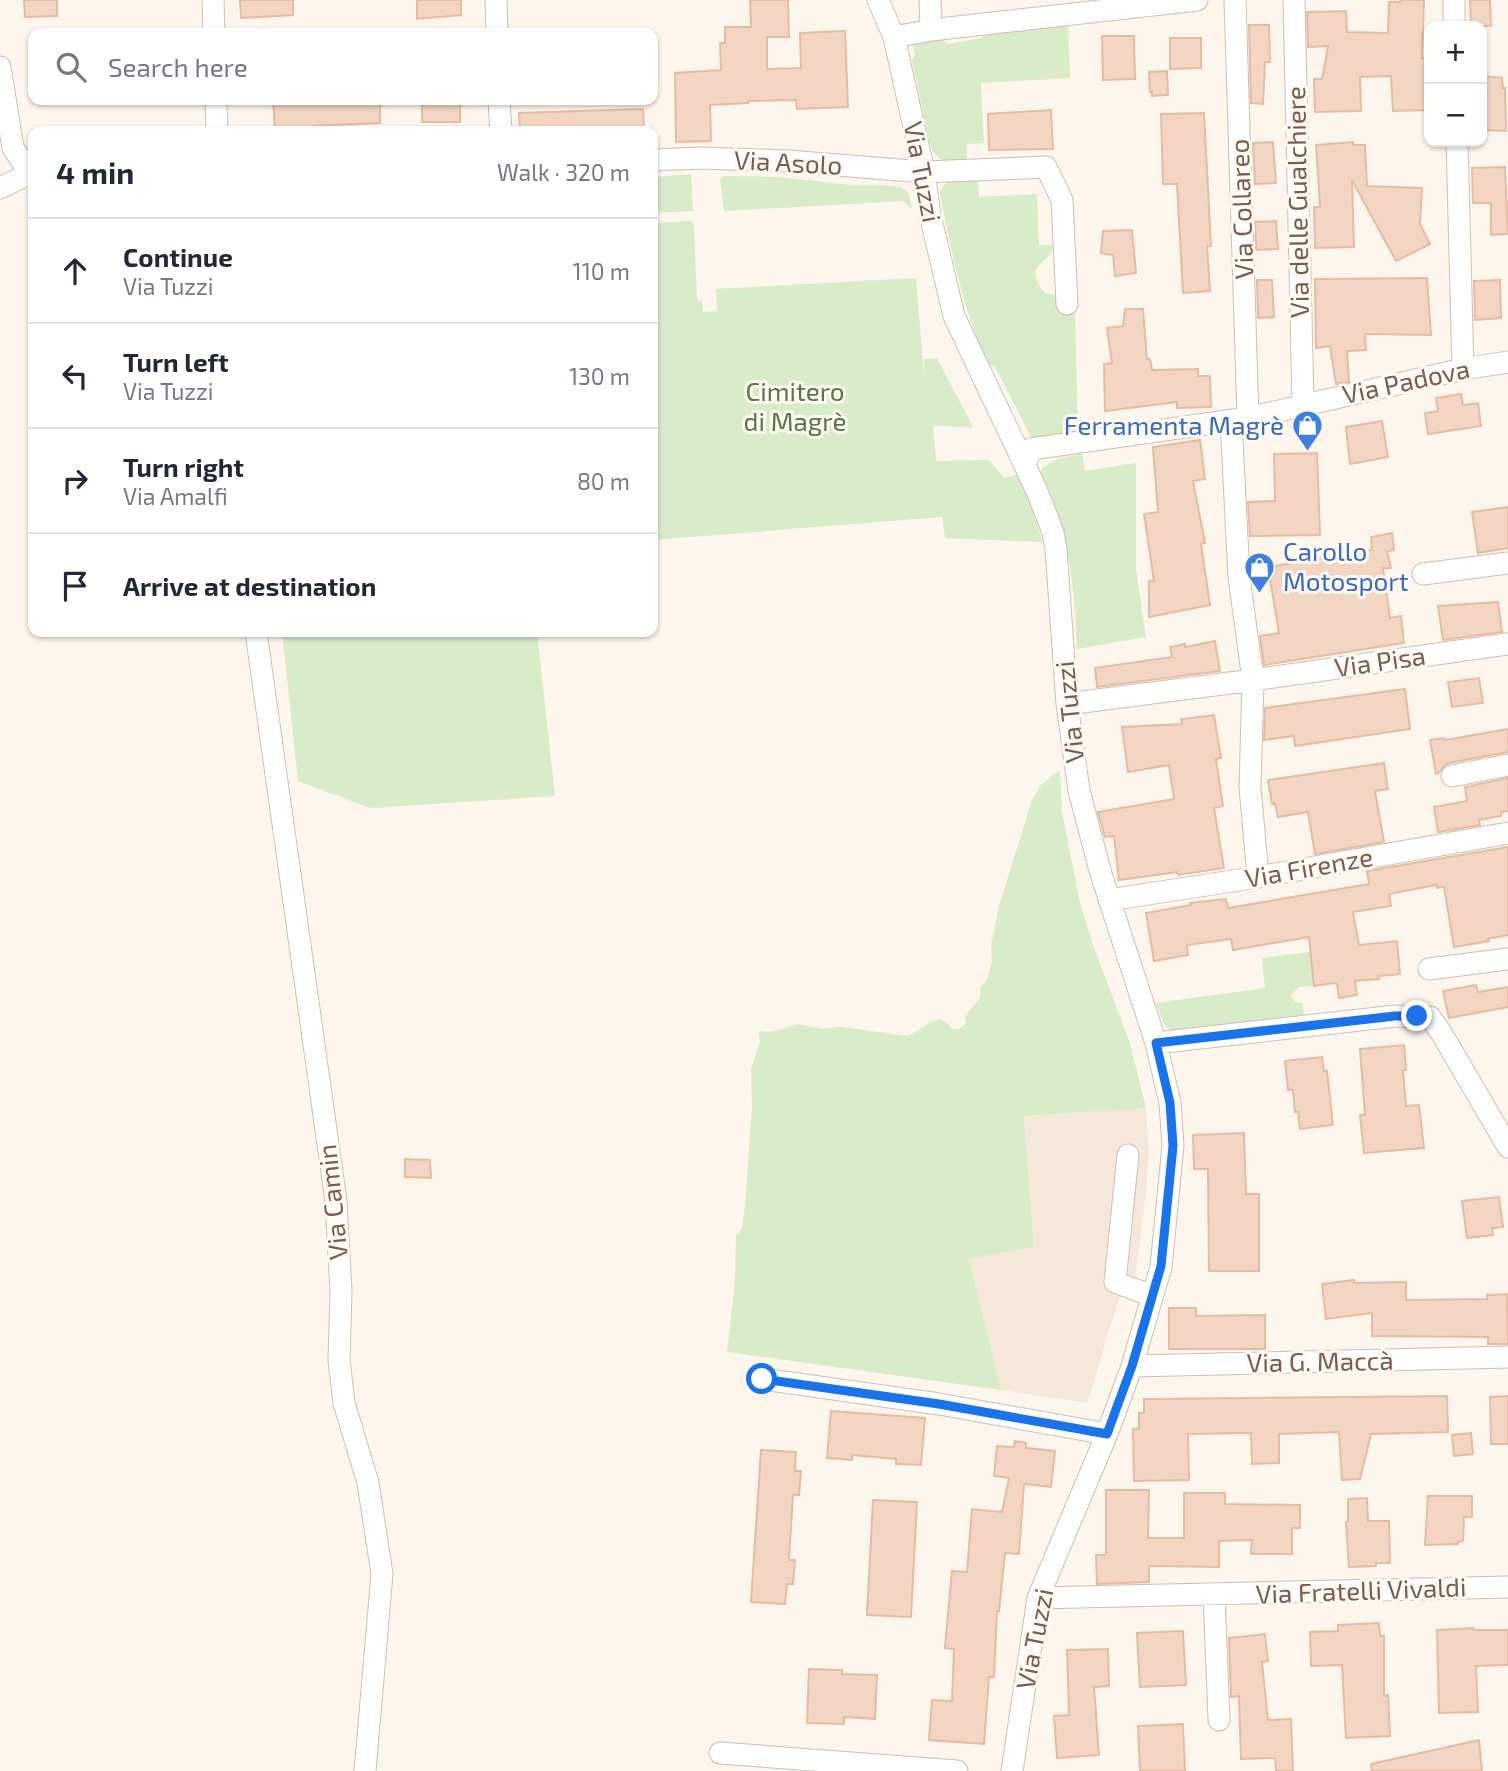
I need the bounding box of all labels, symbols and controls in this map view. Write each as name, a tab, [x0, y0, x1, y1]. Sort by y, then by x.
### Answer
map controls	[1424, 21, 1487, 147]
button: +	[1424, 21, 1487, 84]
search box	[28, 28, 658, 105]
icon: search	[52, 48, 90, 86]
text: Search here	[108, 51, 248, 82]
button: −	[1424, 84, 1487, 147]
street label: Via delle Gualchiere	[1279, 86, 1314, 318]
street label: Via Tuzzi	[898, 119, 948, 225]
street label: Via Collareo	[1223, 138, 1258, 280]
street label: Via Asolo	[733, 143, 843, 180]
text: 4 min	[56, 154, 134, 190]
text: Walk · 320 m	[497, 158, 630, 186]
text: Continue	[123, 241, 233, 272]
icon: ahead	[56, 252, 94, 290]
text: 110 m	[573, 257, 630, 285]
text: Via Tuzzi	[123, 272, 214, 300]
text: Turn left	[123, 346, 229, 377]
street label: Via Padova	[1339, 352, 1472, 409]
icon: left	[56, 357, 94, 395]
text: 130 m	[569, 362, 630, 390]
park label: Cimitero di Magrè	[744, 375, 846, 436]
text: Via Tuzzi	[123, 377, 214, 405]
place label: Ferramenta Magrè	[1064, 409, 1284, 440]
shop icon: Ferramenta Magrè	[1290, 409, 1324, 453]
text: Turn right	[123, 451, 244, 482]
icon: right	[56, 462, 94, 500]
text: 80 m	[577, 467, 630, 495]
text: Via Amalfi	[123, 482, 228, 510]
place label: Carollo Motosport	[1283, 535, 1409, 596]
shop icon: Carollo Motosport	[1243, 550, 1277, 594]
icon: arrive	[56, 567, 94, 605]
text: Arrive at destination	[123, 570, 376, 601]
street label: Via Pisa	[1332, 639, 1427, 682]
street label: Via Tuzzi	[1048, 660, 1089, 765]
street label: Via Firenze	[1242, 840, 1375, 893]
route end	[1401, 1000, 1432, 1031]
street label: Via Camin	[310, 1143, 353, 1261]
street label: Via G. Maccà	[1246, 1344, 1394, 1377]
route start	[746, 1363, 777, 1394]
street label: Via Fratelli Vivaldi	[1255, 1570, 1467, 1609]
street label: Via Tuzzi	[1009, 1586, 1059, 1692]

